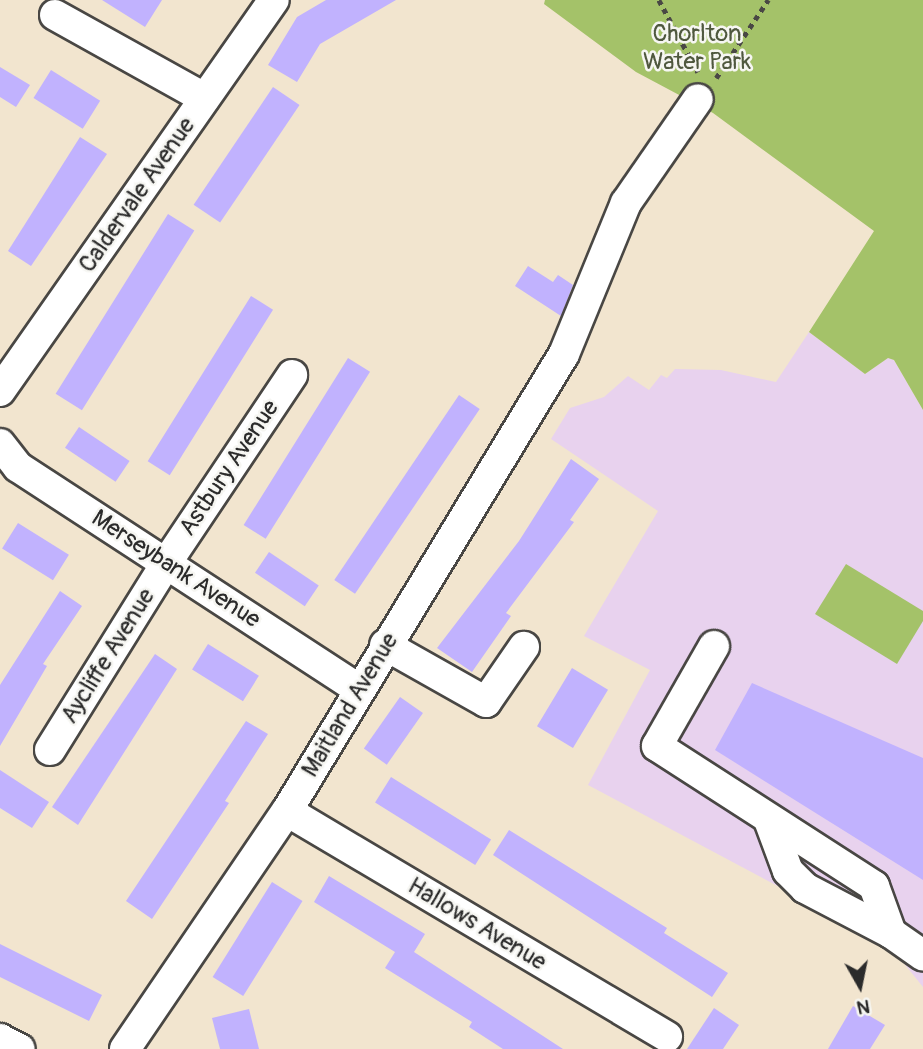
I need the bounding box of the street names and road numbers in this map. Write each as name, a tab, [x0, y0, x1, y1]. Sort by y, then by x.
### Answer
street label: Caldervale Avenue	[73, 112, 201, 278]
street label: Astbury Avenue	[173, 395, 285, 541]
street label: Merseybank Avenue	[86, 504, 266, 634]
street label: Aycliffe Avenue	[55, 583, 161, 729]
street label: Maitland Avenue	[296, 628, 404, 782]
street label: Hallows Avenue	[403, 871, 551, 977]

